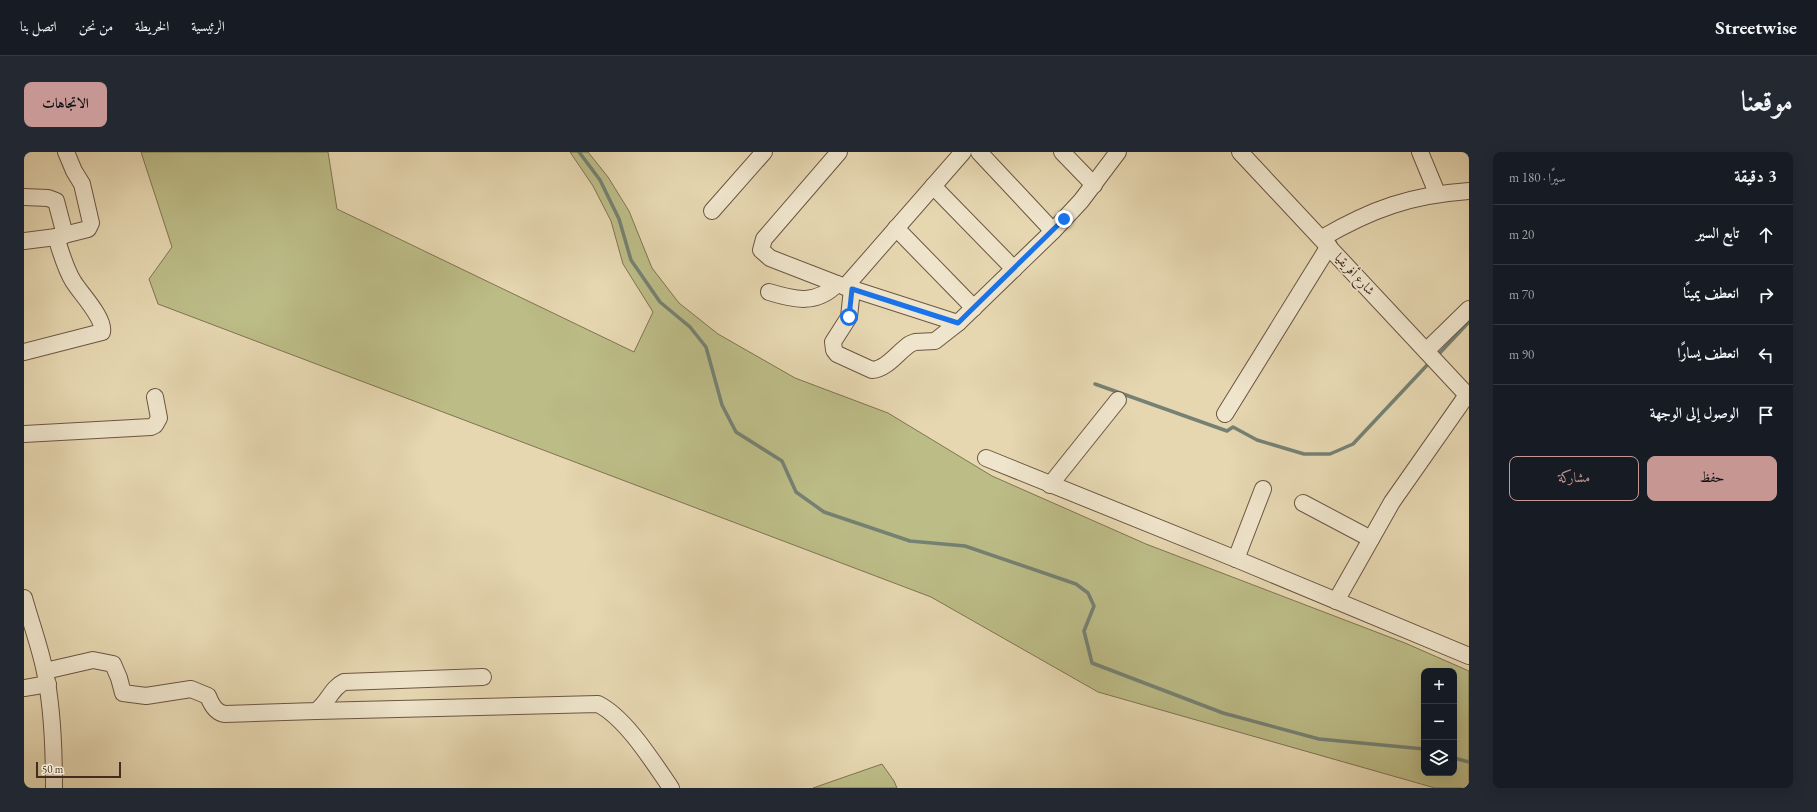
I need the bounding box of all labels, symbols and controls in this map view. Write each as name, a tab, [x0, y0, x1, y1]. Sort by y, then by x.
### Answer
text: Streetwise	[1715, 15, 1797, 40]
text: اتصل بنا	[20, 17, 57, 35]
text: من نحن	[79, 17, 113, 35]
text: الخريطة	[135, 17, 169, 35]
text: الرئيسية	[191, 17, 225, 35]
button: الاتجاهات	[24, 82, 107, 127]
text: موقعنا	[1741, 83, 1793, 119]
text: 3 دقيقة	[1734, 165, 1777, 187]
text: سيرًا · 180 m	[1509, 169, 1566, 186]
route end	[1055, 210, 1073, 228]
text: تابع السير	[1696, 223, 1739, 242]
icon: ahead	[1755, 224, 1777, 246]
text: 20 m	[1509, 226, 1534, 243]
street label: شارع أفريقيا	[1329, 249, 1379, 301]
text: انعطف يمينًا	[1683, 283, 1739, 302]
icon: right	[1755, 284, 1777, 306]
text: 70 m	[1509, 286, 1534, 303]
route start	[840, 308, 858, 326]
text: انعطف يسارًا	[1677, 343, 1739, 362]
icon: left	[1755, 344, 1777, 366]
text: 90 m	[1509, 346, 1534, 363]
text: الوصول إلى الوجهة	[1650, 403, 1739, 422]
icon: arrive	[1755, 404, 1777, 426]
button: مشاركة	[1509, 456, 1639, 501]
button: حفظ	[1647, 456, 1777, 501]
map controls	[1421, 668, 1457, 776]
button: +	[1421, 668, 1457, 704]
button: −	[1421, 704, 1457, 740]
button: layers	[1421, 740, 1457, 776]
scale bar	[36, 760, 121, 779]
text: 50 m	[42, 762, 63, 776]

